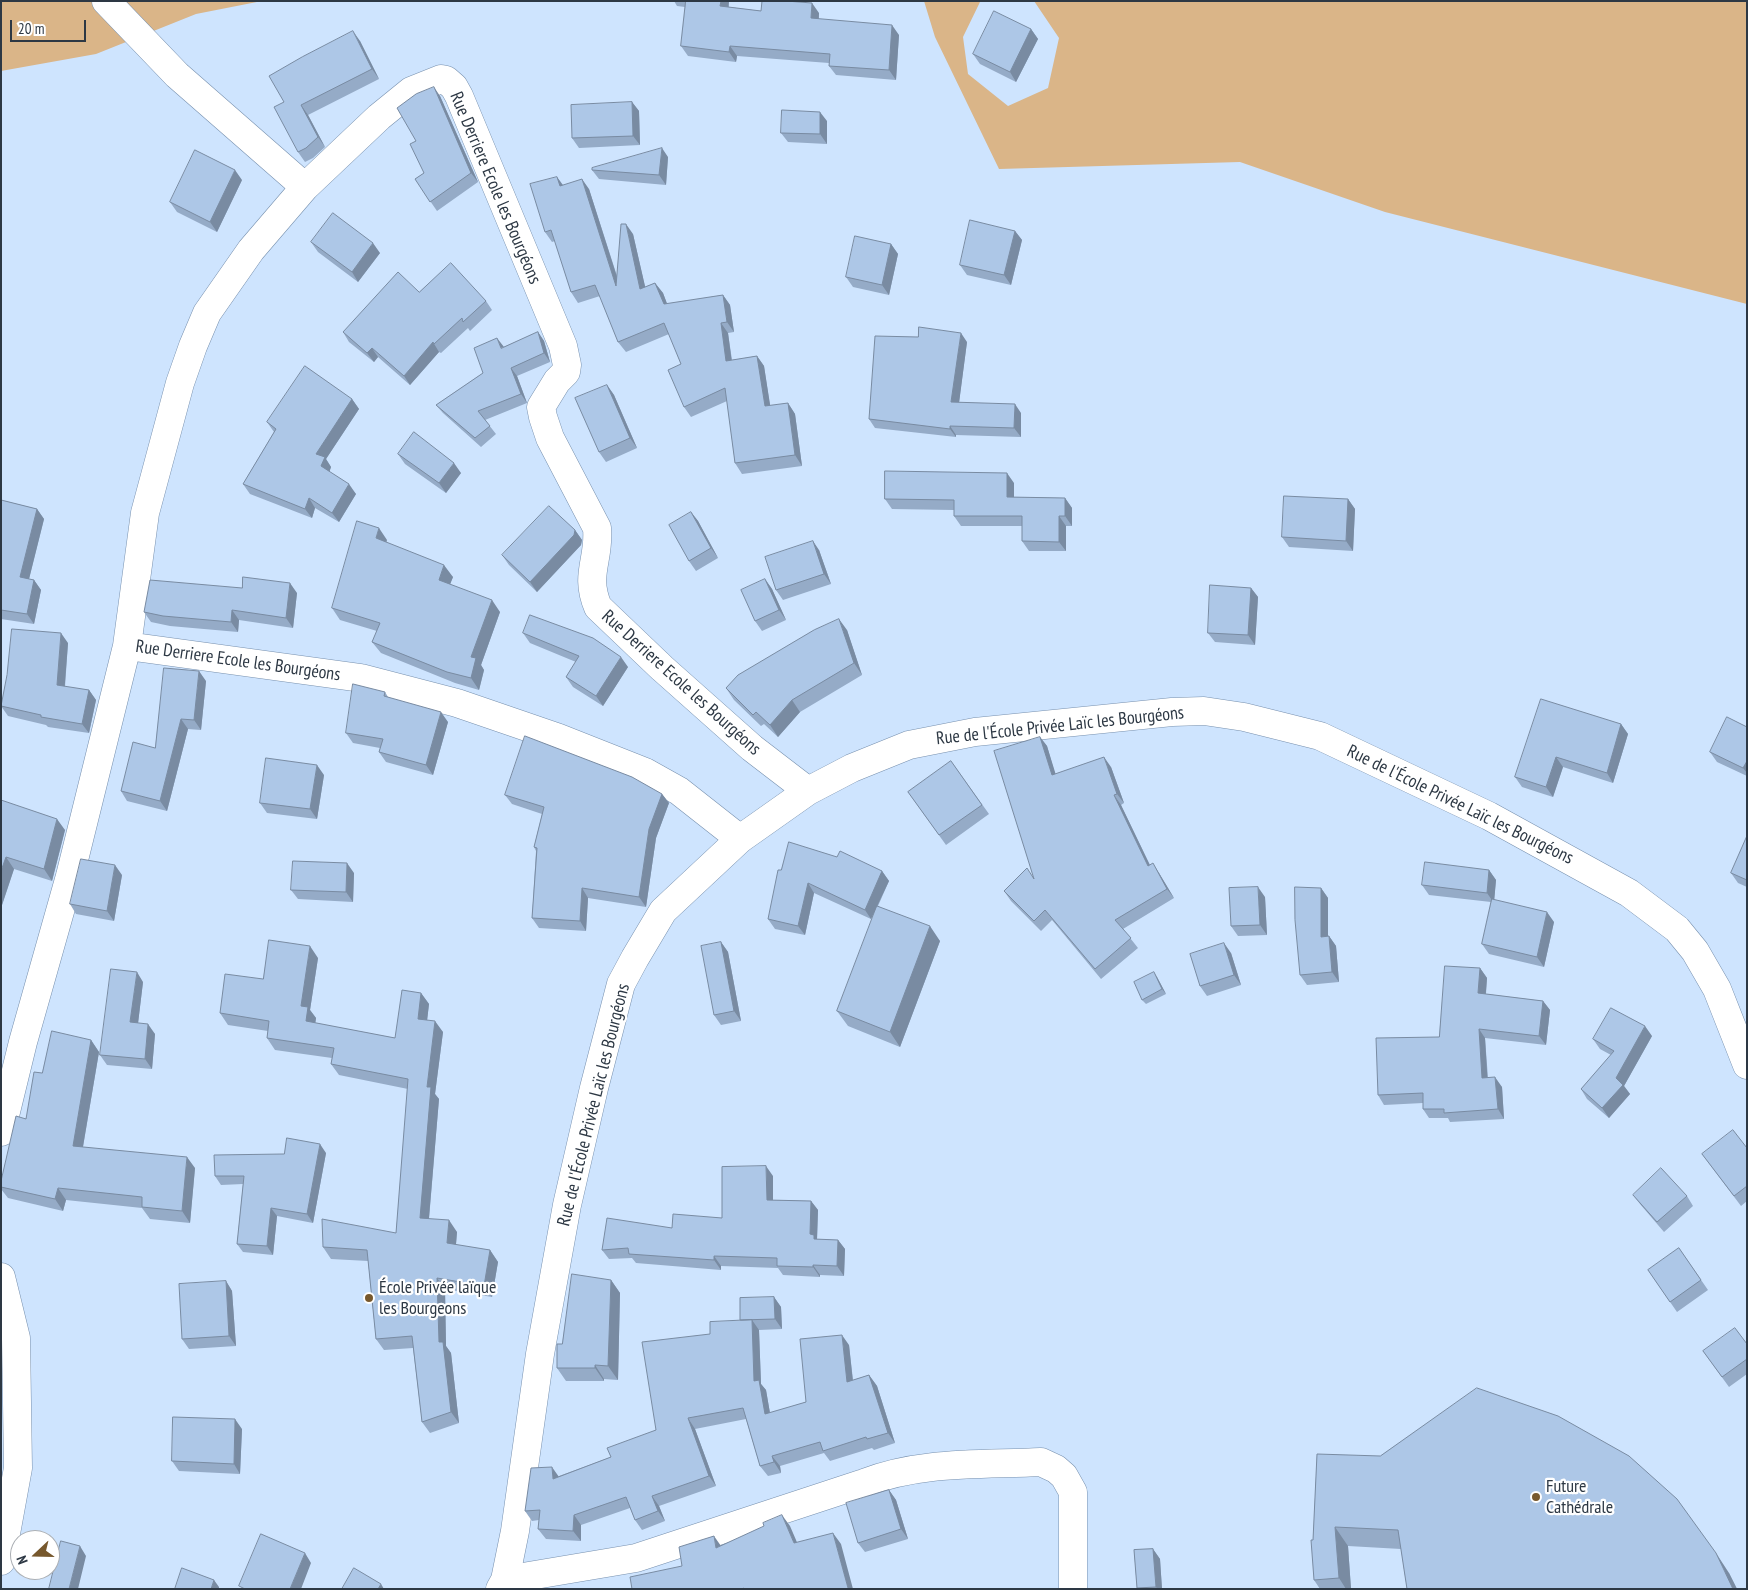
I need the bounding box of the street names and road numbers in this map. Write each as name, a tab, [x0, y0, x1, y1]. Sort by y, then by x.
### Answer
street label: Rue Derriere Ecole les Bourgéons	[445, 89, 545, 287]
street label: Rue Derriere Ecole les Bourgéons	[597, 606, 765, 760]
street label: Rue Derriere Ecole les Bourgéons	[134, 636, 342, 686]
street label: Rue de l'École Privée Laïc les Bourgéons	[935, 702, 1185, 750]
street label: Rue de l'École Privée Laïc les Bourgéons	[1343, 741, 1577, 869]
street label: Rue de l'École Privée Laïc les Bourgéons	[553, 982, 635, 1228]

